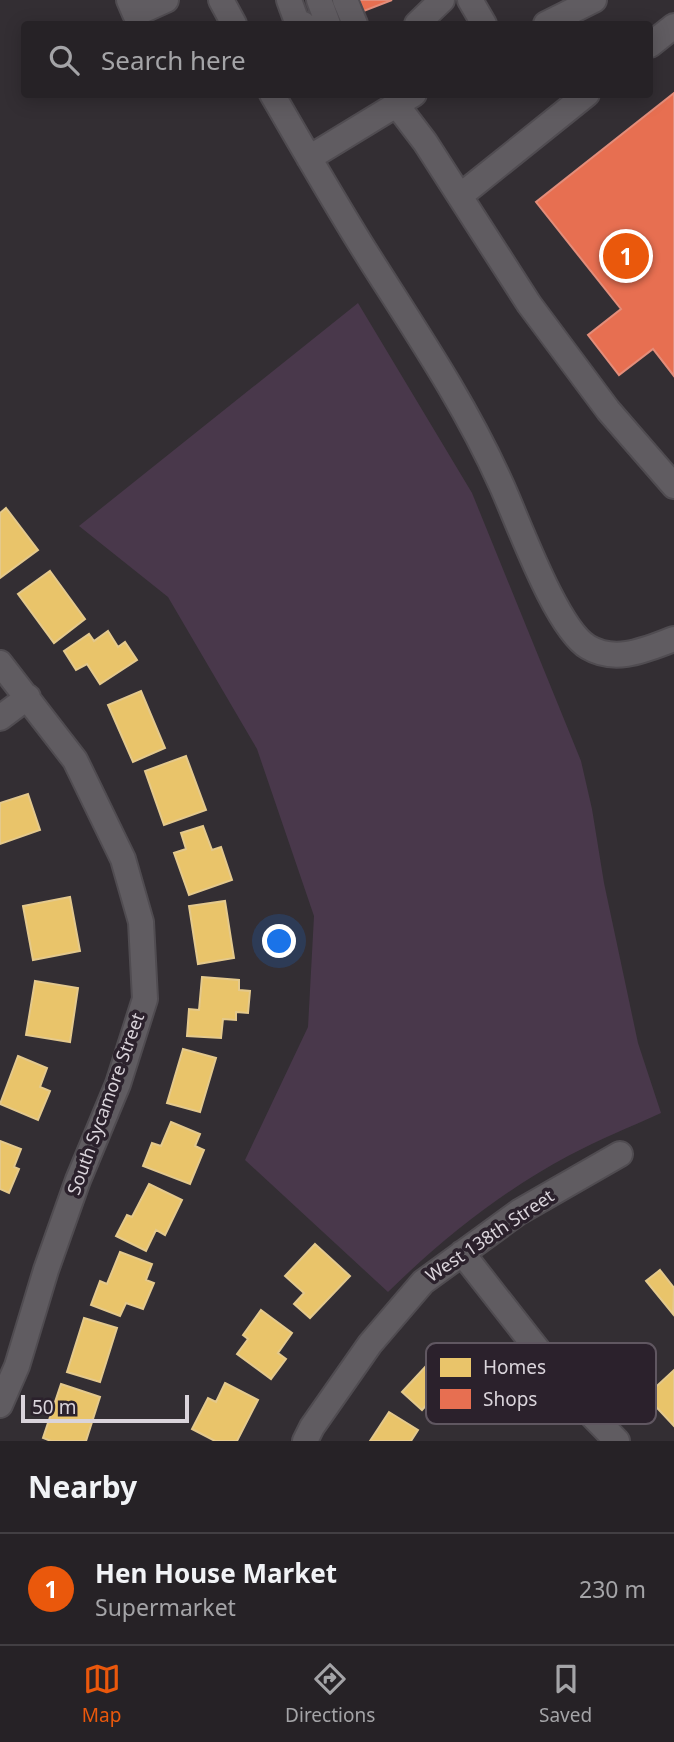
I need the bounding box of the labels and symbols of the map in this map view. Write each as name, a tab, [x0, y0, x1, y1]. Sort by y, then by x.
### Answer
pin: 1	[603, 230, 649, 282]
your location	[262, 924, 296, 958]
street label: South Sycamore Street	[61, 1009, 149, 1198]
street label: West 138th Street	[421, 1183, 559, 1287]
legend	[426, 1343, 656, 1424]
text: Homes	[483, 1354, 546, 1380]
text: Shops	[483, 1386, 537, 1412]
scale bar	[21, 1392, 189, 1424]

